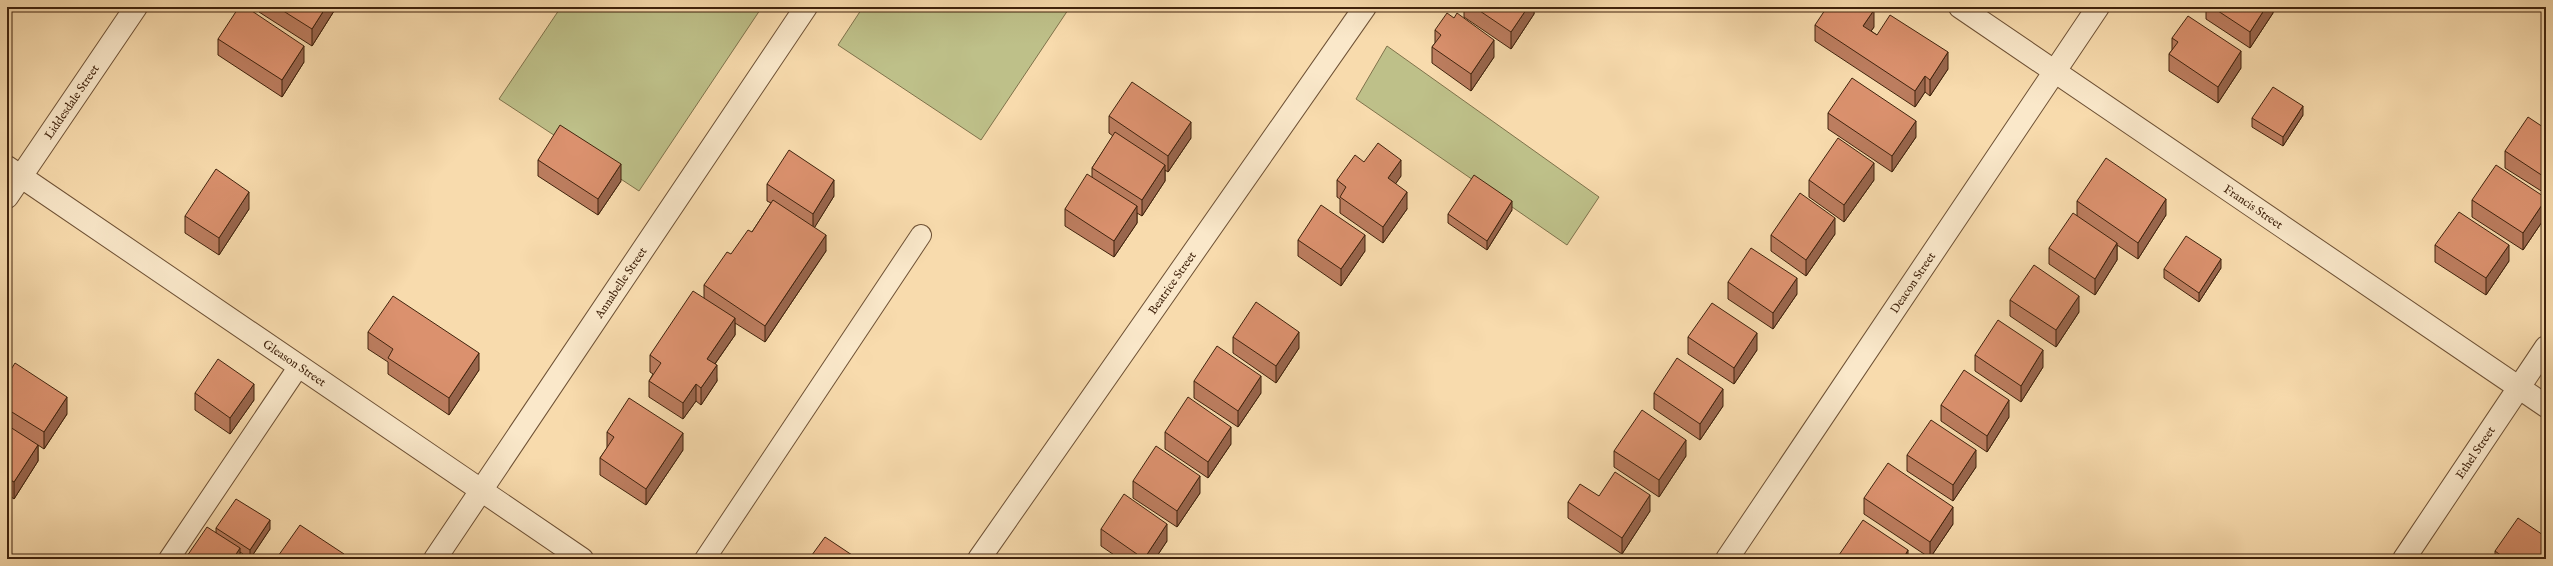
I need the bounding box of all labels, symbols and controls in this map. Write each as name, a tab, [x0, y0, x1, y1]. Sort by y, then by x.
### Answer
street label: Liddesdale Street	[41, 62, 103, 142]
street label: Francis Street	[2221, 182, 2286, 233]
street label: Annabelle Street	[591, 244, 650, 322]
street label: Beatrice Street	[1145, 249, 1200, 318]
street label: Deacon Street	[1887, 249, 1939, 316]
street label: Gleason Street	[260, 337, 329, 390]
street label: Ethel Street	[2453, 424, 2499, 482]

